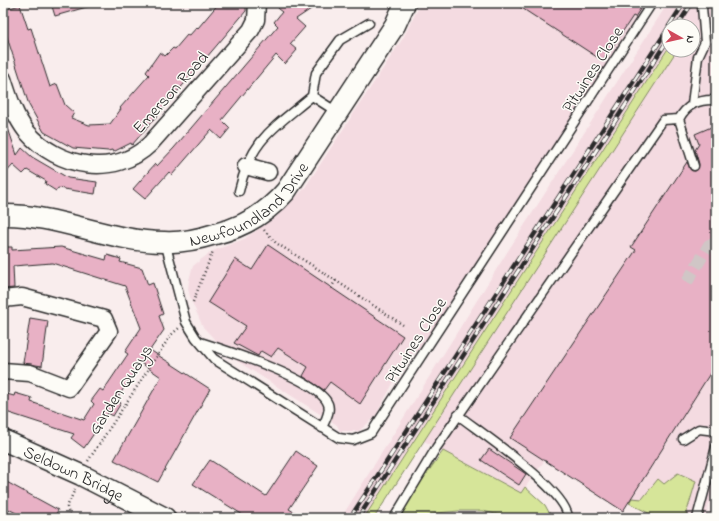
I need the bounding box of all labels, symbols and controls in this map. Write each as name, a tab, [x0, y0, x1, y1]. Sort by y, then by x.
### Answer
north arrow	[661, 18, 701, 58]
street label: Pitwines Close	[556, 22, 631, 118]
text: N	[681, 34, 698, 44]
street label: Emerson Road	[127, 46, 215, 140]
street label: Newfoundland Drive	[187, 157, 316, 254]
street label: Pitwines Close	[379, 293, 454, 389]
street label: Garden Quays	[83, 340, 161, 440]
street label: Seldown Bridge	[19, 440, 128, 509]

